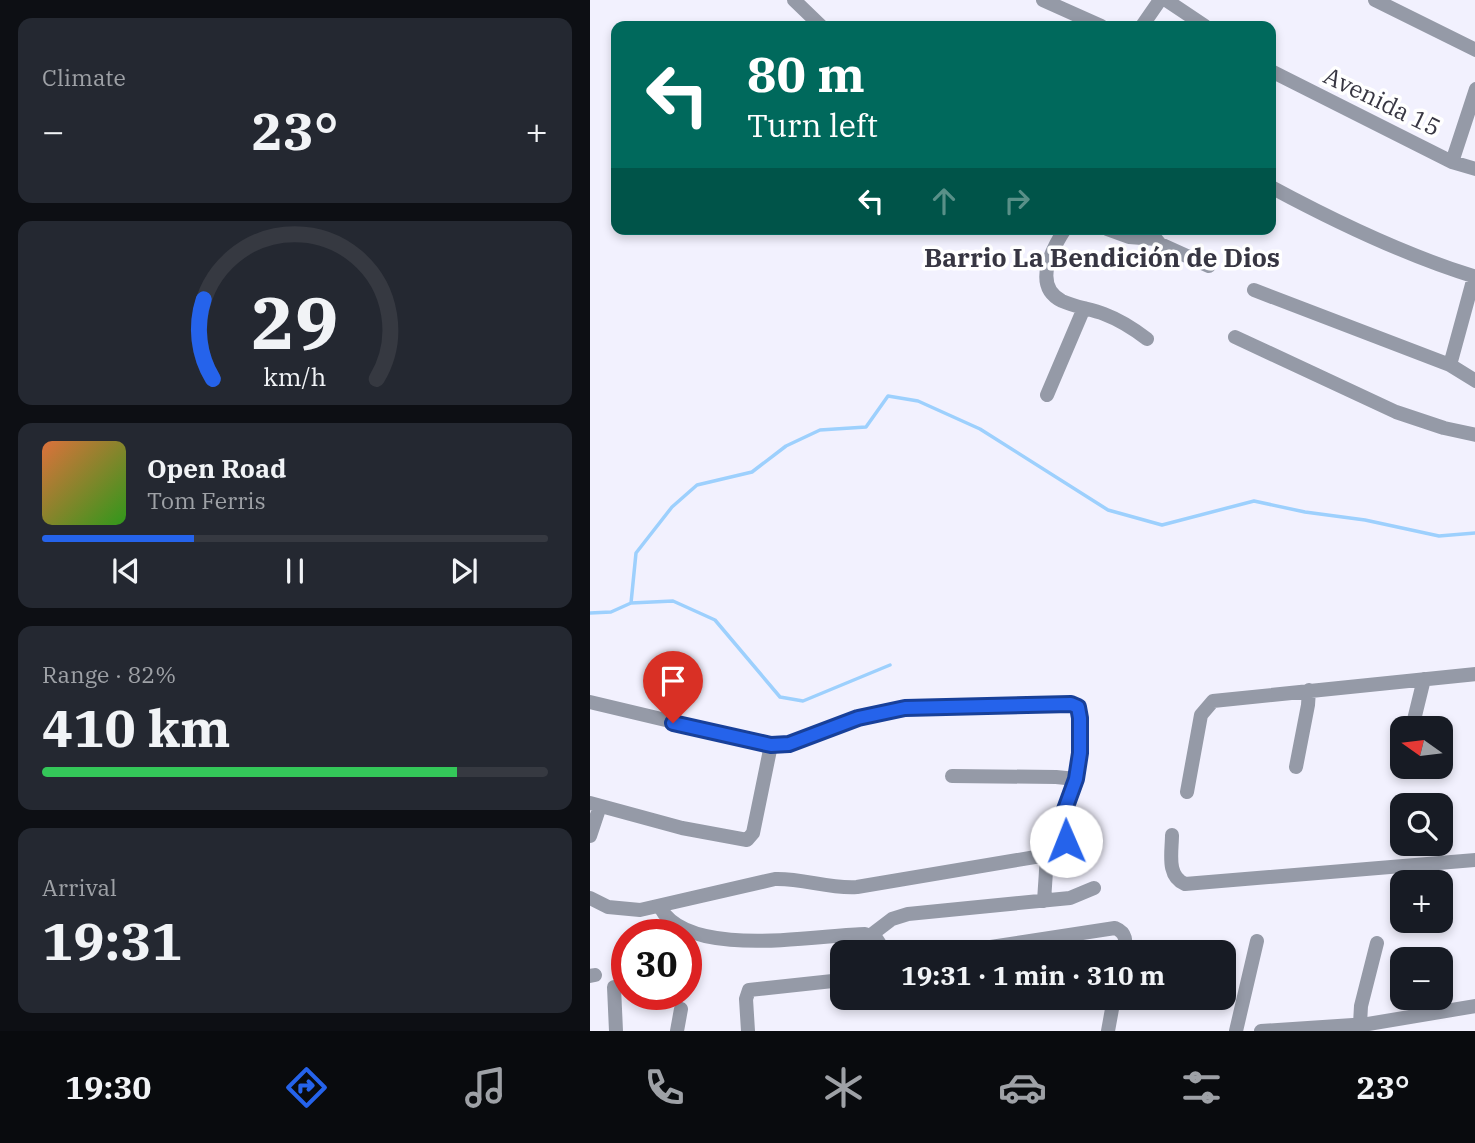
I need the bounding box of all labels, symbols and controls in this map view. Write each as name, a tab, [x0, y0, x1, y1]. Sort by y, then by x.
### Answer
text: 80 m	[747, 42, 865, 105]
icon: left	[632, 49, 723, 140]
street label: Avenida 15	[1319, 59, 1446, 143]
text: Climate	[42, 62, 126, 92]
text: 23°	[252, 97, 338, 164]
text: Turn left	[747, 104, 878, 146]
text: −	[42, 106, 65, 155]
text: +	[525, 106, 548, 155]
icon: left	[852, 182, 890, 220]
icon: ahead	[925, 182, 963, 220]
icon: right	[998, 182, 1036, 220]
district label: Barrio La Bendición de Dios	[924, 240, 1280, 274]
text: 29	[251, 274, 339, 369]
text: km/h	[263, 360, 327, 393]
text: Open Road	[147, 451, 286, 485]
text: Tom Ferris	[147, 485, 266, 515]
icon: previous	[107, 552, 145, 590]
icon: pause	[276, 552, 314, 590]
icon: next	[445, 552, 483, 590]
pin	[643, 651, 703, 723]
text: Range · 82%	[42, 659, 176, 689]
icon: arrive	[654, 662, 692, 700]
text: 410 km	[42, 694, 231, 761]
north arrow	[1390, 716, 1453, 779]
map controls	[1390, 716, 1453, 1010]
button: search	[1390, 793, 1453, 856]
position arrow	[1029, 804, 1103, 878]
button: +	[1390, 870, 1453, 933]
text: Arrival	[42, 872, 117, 902]
text: 19:31	[42, 907, 183, 974]
speed limit sign: 30	[611, 919, 702, 1010]
button: −	[1390, 947, 1453, 1010]
text: 19:31 · 1 min · 310 m	[901, 958, 1165, 992]
icon: directions	[282, 1063, 331, 1112]
icon: music	[461, 1063, 510, 1112]
icon: phone	[640, 1063, 689, 1112]
icon: climate	[819, 1063, 868, 1112]
icon: car	[998, 1063, 1047, 1112]
icon: filters	[1177, 1063, 1226, 1112]
text: 19:30	[65, 1066, 152, 1108]
text: 23°	[1356, 1066, 1410, 1108]

